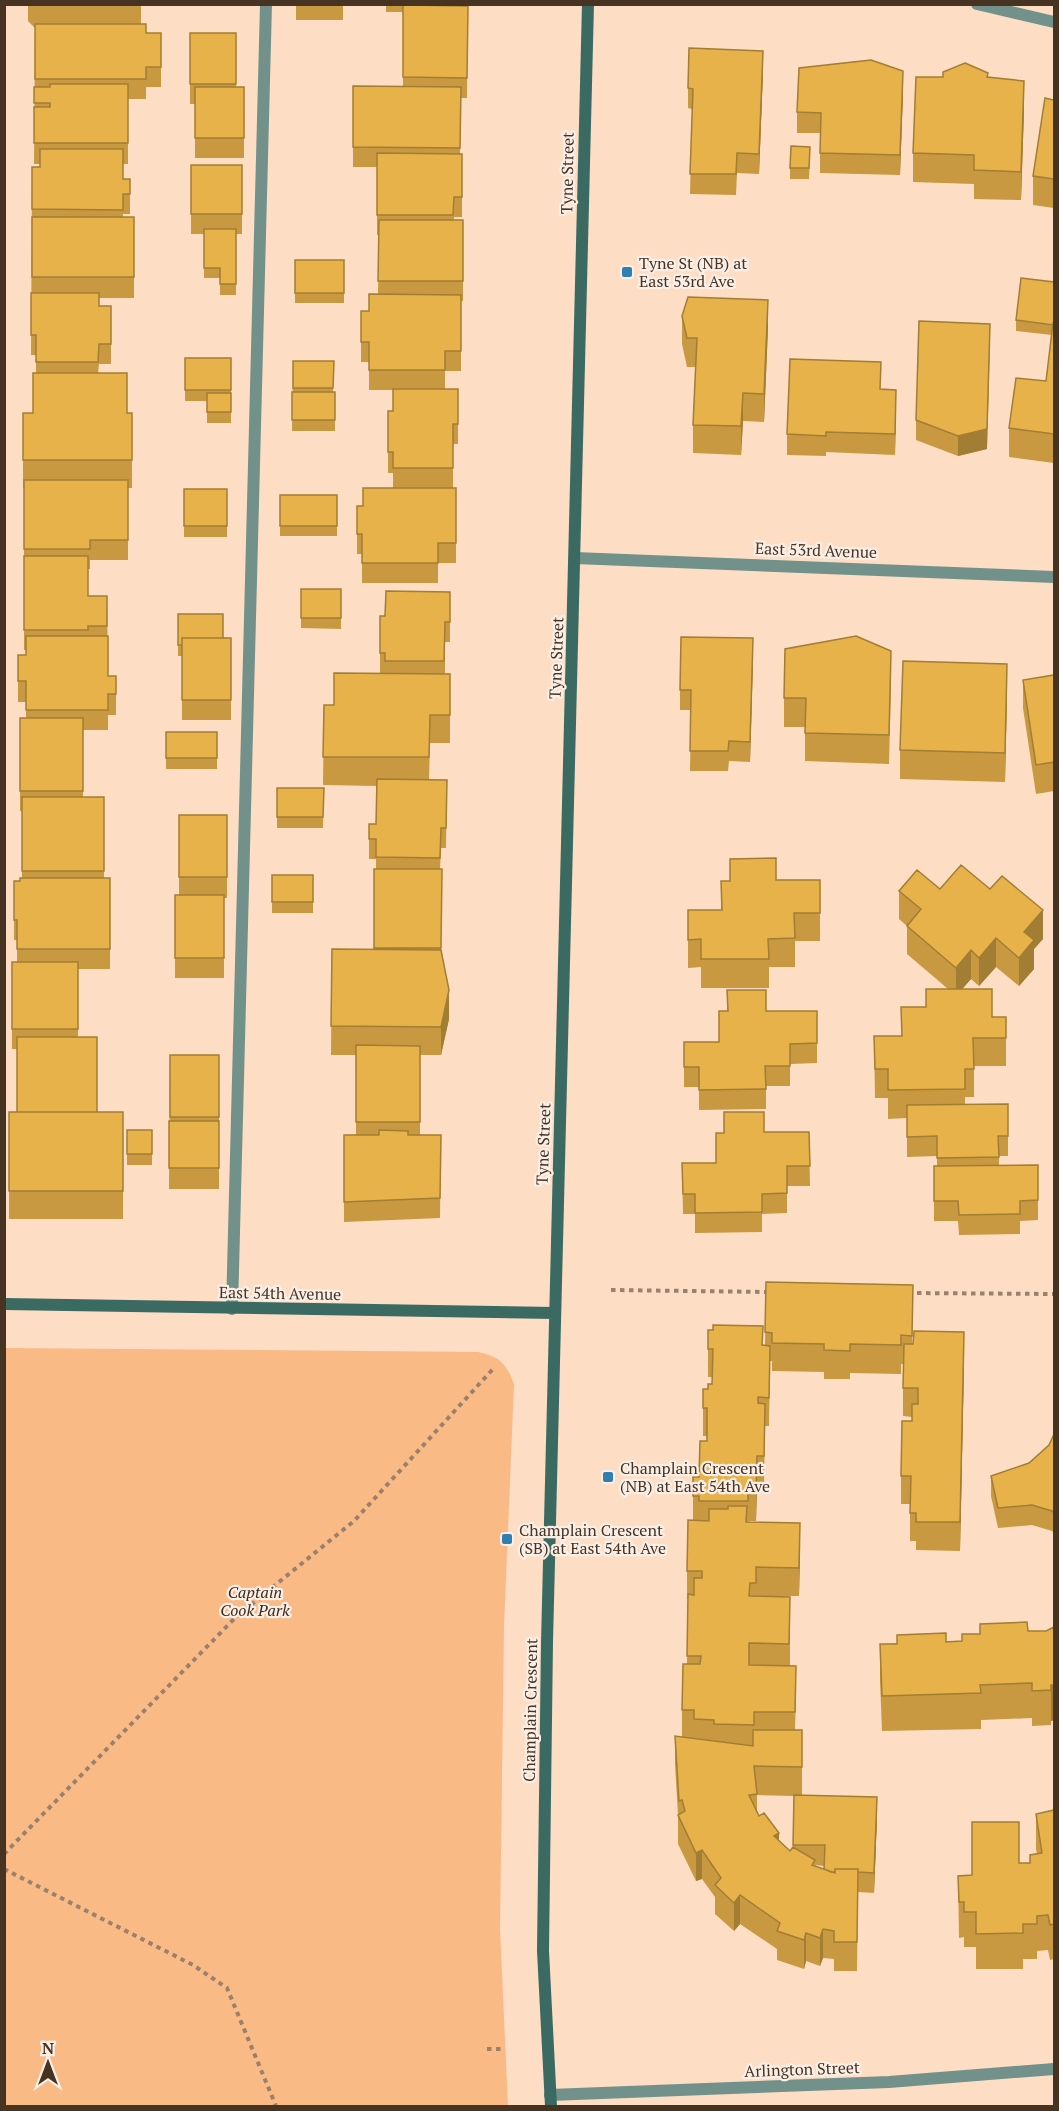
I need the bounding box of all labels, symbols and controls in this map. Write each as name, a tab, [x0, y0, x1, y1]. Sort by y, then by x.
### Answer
street label: Tyne Street	[555, 132, 579, 214]
place label: Tyne St (NB) at East 53rd Ave	[639, 252, 747, 292]
marker: Tyne St (NB) at East 53rd Ave	[620, 265, 634, 279]
street label: East 53rd Avenue	[755, 537, 877, 563]
street label: Tyne Street	[544, 617, 568, 699]
street label: Tyne Street	[531, 1103, 555, 1185]
street label: East 54th Avenue	[219, 1281, 341, 1305]
place label: Champlain Crescent (NB) at East 54th Ave	[620, 1457, 770, 1497]
marker: Champlain Crescent (NB) at East 54th Ave	[601, 1470, 615, 1484]
place label: Champlain Crescent (SB) at East 54th Ave	[519, 1519, 666, 1559]
marker: Champlain Crescent (SB) at East 54th Ave	[500, 1532, 514, 1546]
park label: Captain Cook Park	[220, 1581, 290, 1621]
street label: Champlain Crescent	[518, 1638, 542, 1782]
north arrow	[18, 2033, 78, 2093]
text: N	[42, 2037, 54, 2059]
street label: Arlington Street	[744, 2056, 860, 2082]

